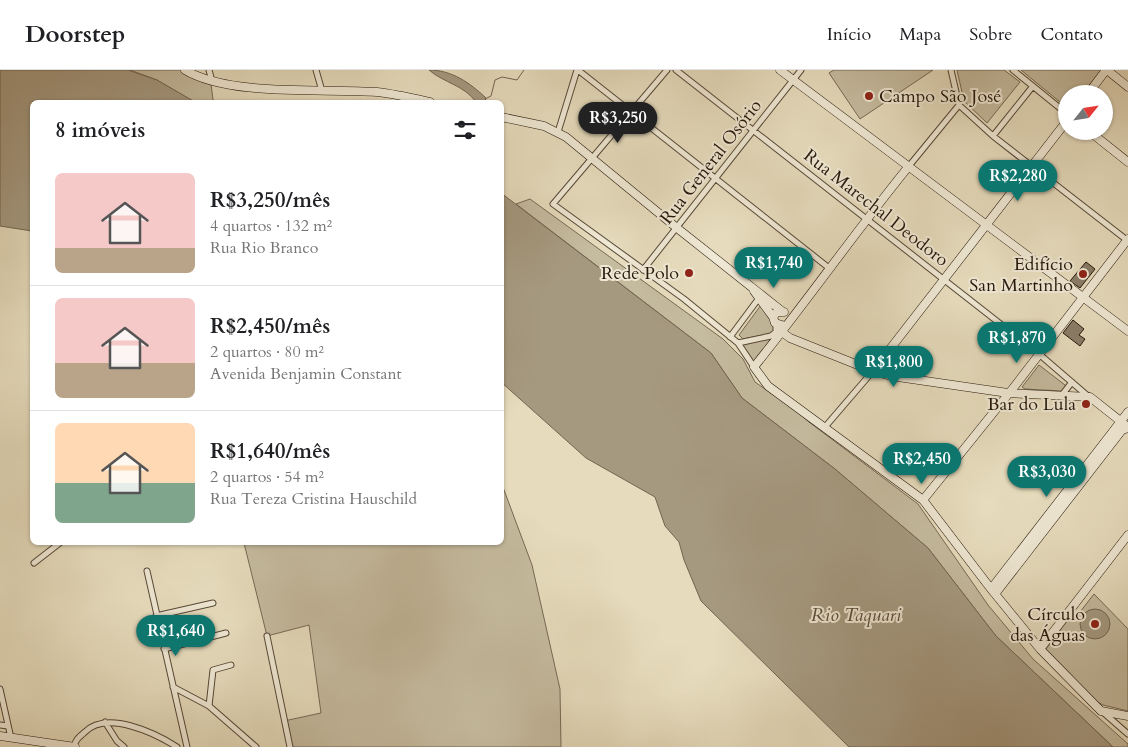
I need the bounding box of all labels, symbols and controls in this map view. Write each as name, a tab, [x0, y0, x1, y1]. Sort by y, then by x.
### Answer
text: Doorstep	[25, 18, 125, 51]
text: Início	[827, 22, 871, 47]
text: Mapa	[899, 22, 941, 47]
text: Sobre	[969, 22, 1012, 47]
text: Contato	[1040, 22, 1103, 47]
place label: Campo São José	[879, 84, 1001, 109]
north arrow	[1058, 85, 1112, 140]
map controls	[1058, 85, 1113, 140]
marker: Campo São José	[863, 90, 875, 102]
street label: Rua General Osório	[654, 94, 768, 230]
pin: R$3,250	[572, 102, 664, 144]
text: R$3,250	[589, 107, 647, 129]
text: 8 imóveis	[55, 116, 145, 145]
icon: filters	[451, 116, 479, 144]
street label: Rua Marechal Deodoro	[798, 143, 954, 273]
pin: R$2,280	[972, 160, 1064, 202]
text: R$2,280	[989, 165, 1047, 187]
text: R$3,250/mês	[210, 186, 330, 215]
icon: home	[95, 193, 155, 253]
text: 4 quartos · 132 m²	[210, 215, 332, 237]
text: Rua Rio Branco	[210, 237, 318, 259]
pin: R$1,740	[728, 246, 820, 289]
text: R$1,740	[745, 252, 803, 274]
place label: Edifício San Martinho	[969, 252, 1073, 298]
place label: Rede Polo	[601, 261, 679, 286]
marker: Rede Polo	[683, 267, 695, 279]
marker: Edifício San Martinho	[1077, 268, 1089, 280]
text: R$2,450/mês	[210, 312, 330, 341]
icon: home	[95, 318, 155, 378]
pin: R$1,870	[971, 322, 1063, 364]
text: R$1,870	[988, 327, 1046, 349]
text: 2 quartos · 80 m²	[210, 341, 324, 363]
pin: R$1,800	[848, 346, 940, 388]
text: R$1,800	[865, 351, 923, 373]
text: Avenida Benjamin Constant	[210, 363, 402, 385]
place label: Bar do Lula	[987, 392, 1076, 417]
marker: Bar do Lula	[1080, 398, 1092, 410]
text: R$1,640/mês	[210, 437, 330, 466]
pin: R$2,450	[876, 442, 968, 485]
icon: home	[95, 443, 155, 503]
text: R$2,450	[893, 448, 951, 470]
pin: R$3,030	[1001, 456, 1093, 498]
text: R$3,030	[1018, 461, 1076, 483]
text: 2 quartos · 54 m²	[210, 466, 324, 488]
text: Rua Tereza Cristina Hauschild	[210, 488, 417, 510]
water label: Rio Taquari	[811, 602, 902, 628]
place label: Círculo das Águas	[1010, 602, 1085, 648]
pin: R$1,640	[130, 614, 222, 657]
marker: Círculo das Águas	[1089, 618, 1101, 630]
text: R$1,640	[147, 620, 205, 642]

